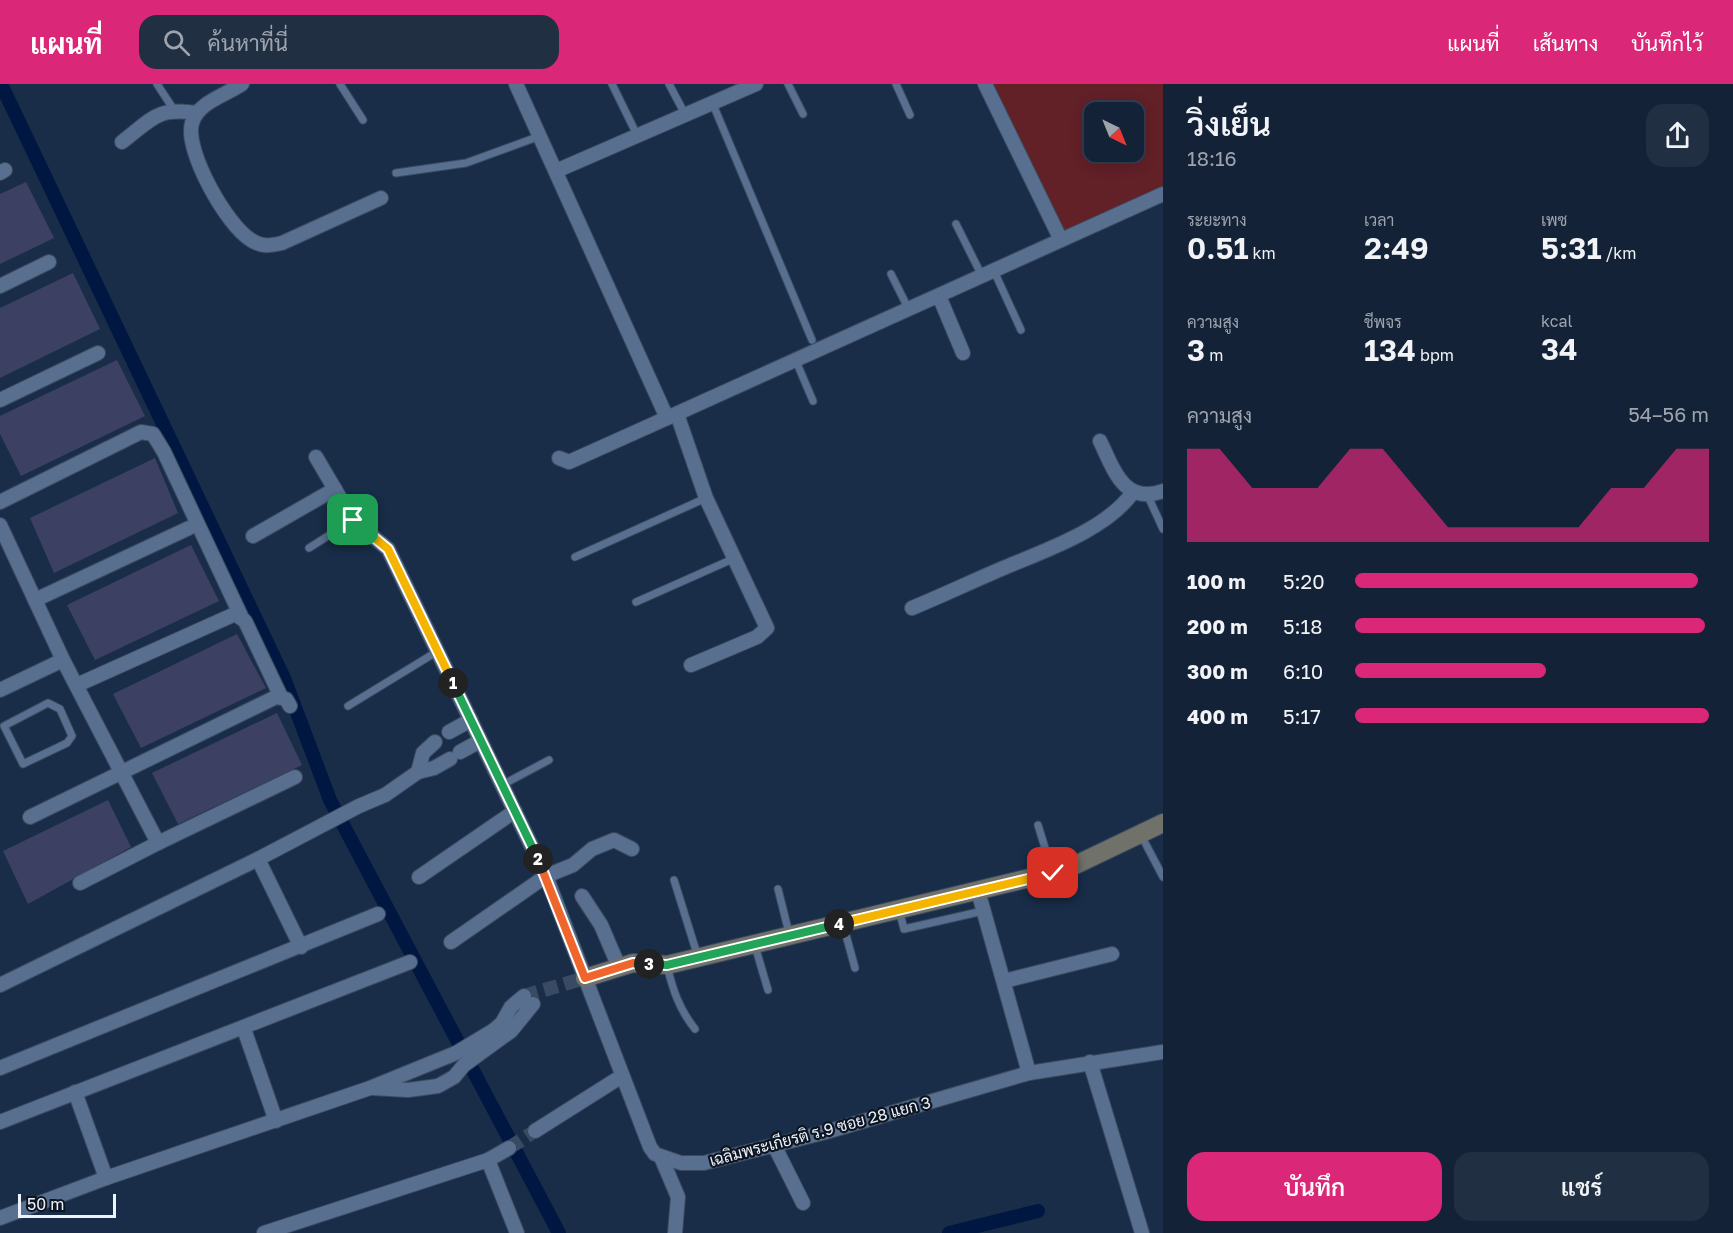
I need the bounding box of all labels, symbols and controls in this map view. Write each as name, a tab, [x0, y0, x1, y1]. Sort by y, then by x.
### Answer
search box	[139, 15, 559, 69]
icon: search	[160, 26, 193, 59]
text: แผนที่	[30, 27, 103, 60]
text: ค้นหาที่นี่	[208, 29, 288, 56]
text: แผนที่	[1447, 30, 1500, 56]
text: เส้นทาง	[1533, 30, 1598, 56]
text: บันทึกไว้	[1631, 30, 1703, 56]
north arrow	[1084, 102, 1144, 162]
map controls	[1084, 102, 1144, 162]
text: วิ่งเย็น	[1187, 104, 1271, 143]
button: share	[1646, 104, 1709, 167]
text: 18:16	[1187, 146, 1237, 170]
text: ระยะทาง	[1187, 210, 1247, 230]
text: เวลา	[1364, 210, 1394, 230]
text: เพซ	[1541, 210, 1567, 230]
text: 0.51	[1187, 230, 1249, 266]
text: 2:49	[1364, 230, 1429, 266]
text: 5:31	[1541, 230, 1602, 266]
text: km	[1249, 243, 1276, 263]
text: /km	[1602, 243, 1636, 263]
text: kcal	[1541, 311, 1573, 331]
text: ความสูง	[1187, 312, 1239, 332]
text: ชีพจร	[1364, 312, 1402, 332]
text: 34	[1541, 331, 1578, 367]
text: 3	[1187, 332, 1205, 368]
text: 134	[1364, 332, 1416, 368]
text: m	[1205, 345, 1223, 365]
text: bpm	[1416, 345, 1454, 365]
text: 54–56 m	[1628, 402, 1709, 426]
text: ความสูง	[1187, 403, 1252, 427]
pin	[327, 494, 378, 545]
icon: arrive	[336, 503, 369, 536]
text: 100 m	[1187, 569, 1246, 593]
text: 5:20	[1283, 569, 1325, 593]
text: 200 m	[1187, 614, 1248, 638]
text: 5:18	[1283, 614, 1323, 638]
text: 300 m	[1187, 659, 1248, 683]
text: 6:10	[1283, 659, 1323, 683]
pin: 1	[438, 668, 468, 698]
text: 1	[449, 673, 457, 693]
text: 400 m	[1187, 704, 1248, 728]
text: 5:17	[1283, 704, 1321, 728]
pin: 2	[523, 844, 553, 874]
pin	[1027, 847, 1078, 898]
text: 2	[533, 849, 543, 869]
icon: check	[1036, 856, 1069, 889]
pin: 4	[824, 909, 854, 939]
text: 4	[834, 914, 844, 934]
pin: 3	[634, 949, 664, 979]
text: 3	[644, 954, 654, 974]
street label: เฉลิมพระเกียรติ ร.9 ซอย 28 แยก 3	[707, 1091, 933, 1170]
button: บันทึก	[1187, 1152, 1442, 1221]
button: แชร์	[1454, 1152, 1709, 1221]
scale bar	[18, 1191, 116, 1218]
text: 50 m	[27, 1194, 64, 1214]

